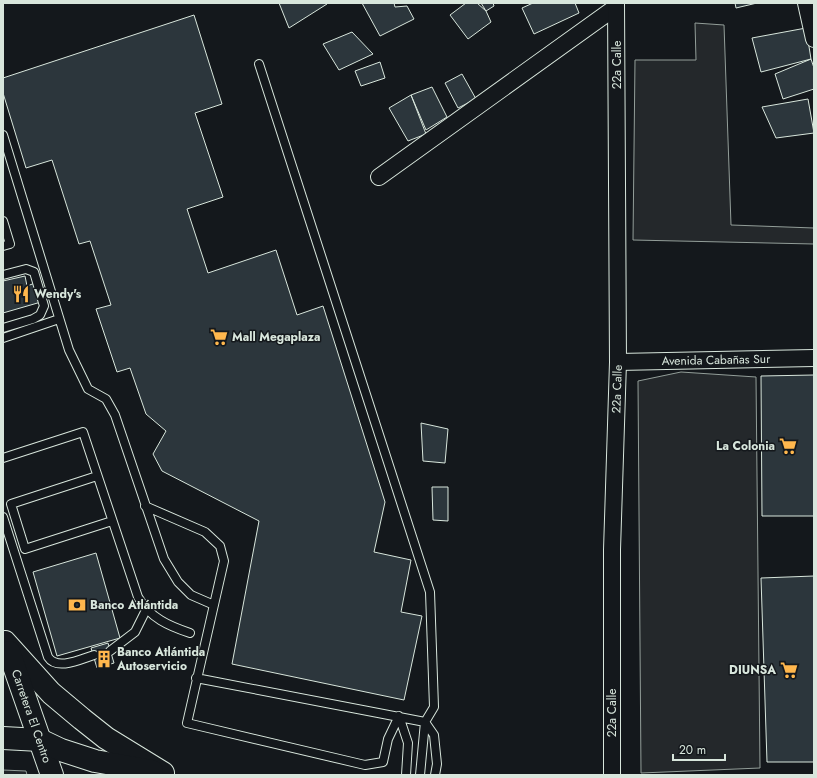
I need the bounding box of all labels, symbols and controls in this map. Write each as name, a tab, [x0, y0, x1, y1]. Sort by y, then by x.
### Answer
street label: 22a Calle	[608, 41, 626, 89]
restaurant icon: Wendy's	[11, 284, 31, 304]
place label: Wendy's	[34, 285, 82, 303]
supermarket icon: Mall Megaplaza	[209, 327, 229, 347]
place label: Mall Megaplaza	[232, 328, 320, 346]
street label: Avenida Cabañas Sur	[662, 350, 771, 370]
street label: 22a Calle	[607, 364, 627, 414]
supermarket icon: La Colonia	[778, 436, 798, 456]
place label: La Colonia	[716, 437, 775, 455]
bank icon: Banco Atlántida	[67, 595, 87, 615]
place label: Banco Atlántida	[90, 596, 178, 614]
place label: Banco Atlántida Autoservicio	[116, 643, 205, 675]
building icon: Banco Atlántida Autoservicio	[94, 649, 114, 669]
supermarket icon: DIUNSA	[779, 660, 799, 680]
place label: DIUNSA	[729, 661, 776, 679]
street label: Carretera El Centro	[7, 667, 56, 766]
street label: 22a Calle	[603, 689, 621, 737]
scale bar	[673, 736, 725, 762]
text: 20 m	[679, 741, 706, 759]

